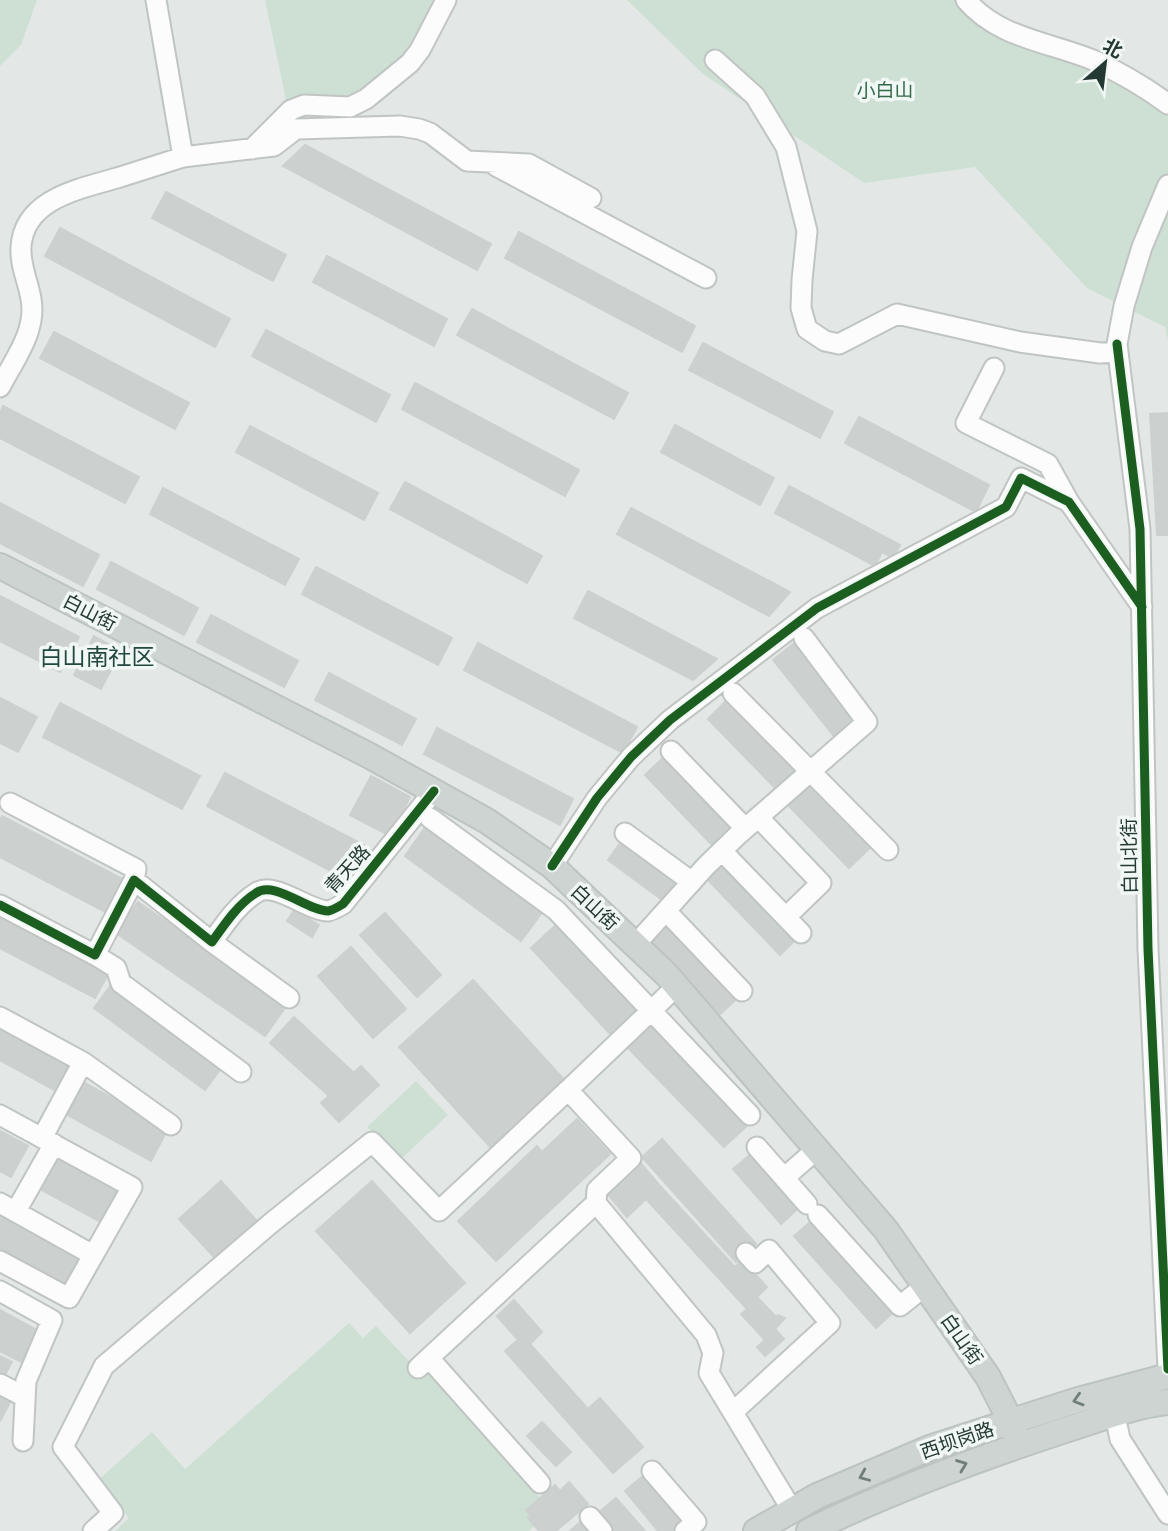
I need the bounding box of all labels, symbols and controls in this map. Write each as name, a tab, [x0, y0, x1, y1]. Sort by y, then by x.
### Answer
north arrow	[1070, 28, 1140, 98]
text: 北	[1099, 34, 1127, 63]
park label: 小白山	[856, 79, 914, 102]
street label: 白山街	[59, 589, 120, 636]
district label: 白山南社区	[40, 643, 155, 671]
street label: 白山北街	[1117, 818, 1142, 894]
street label: 青天路	[320, 840, 375, 898]
street label: 白山街	[566, 880, 623, 935]
street label: 白山街	[936, 1309, 987, 1369]
one-way arrow	[1073, 1391, 1085, 1406]
street label: 西坝岗路	[917, 1417, 997, 1464]
one-way arrow	[955, 1459, 967, 1473]
one-way arrow	[859, 1468, 872, 1482]

